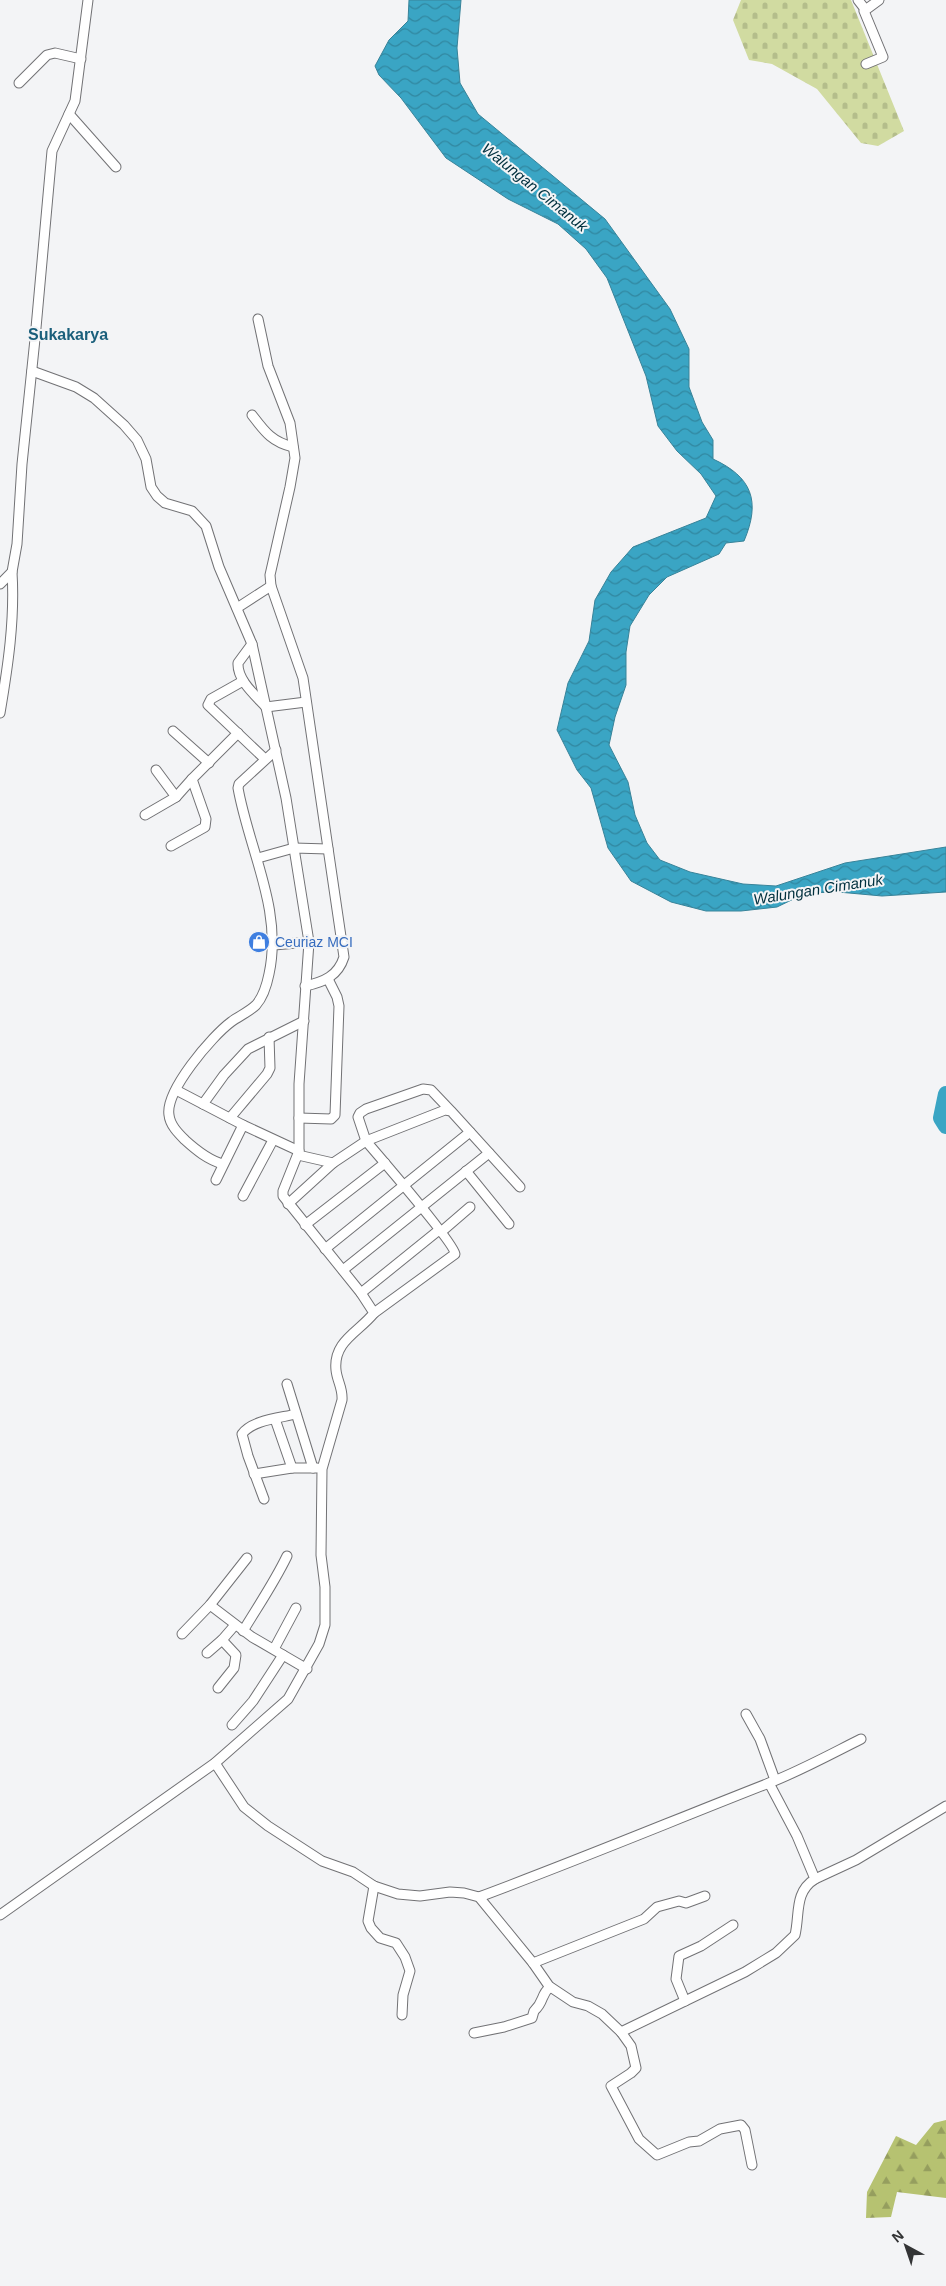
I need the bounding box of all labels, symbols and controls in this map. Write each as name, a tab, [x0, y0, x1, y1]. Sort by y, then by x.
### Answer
water label: Walungan Cimanuk	[479, 139, 592, 236]
district label: Sukakarya	[28, 326, 108, 343]
water label: Walungan Cimanuk	[752, 870, 885, 908]
shop icon: Ceuriaz MCI	[247, 930, 271, 954]
place label: Ceuriaz MCI	[275, 934, 353, 950]
north arrow	[881, 2221, 931, 2271]
text: N	[889, 2227, 907, 2245]

